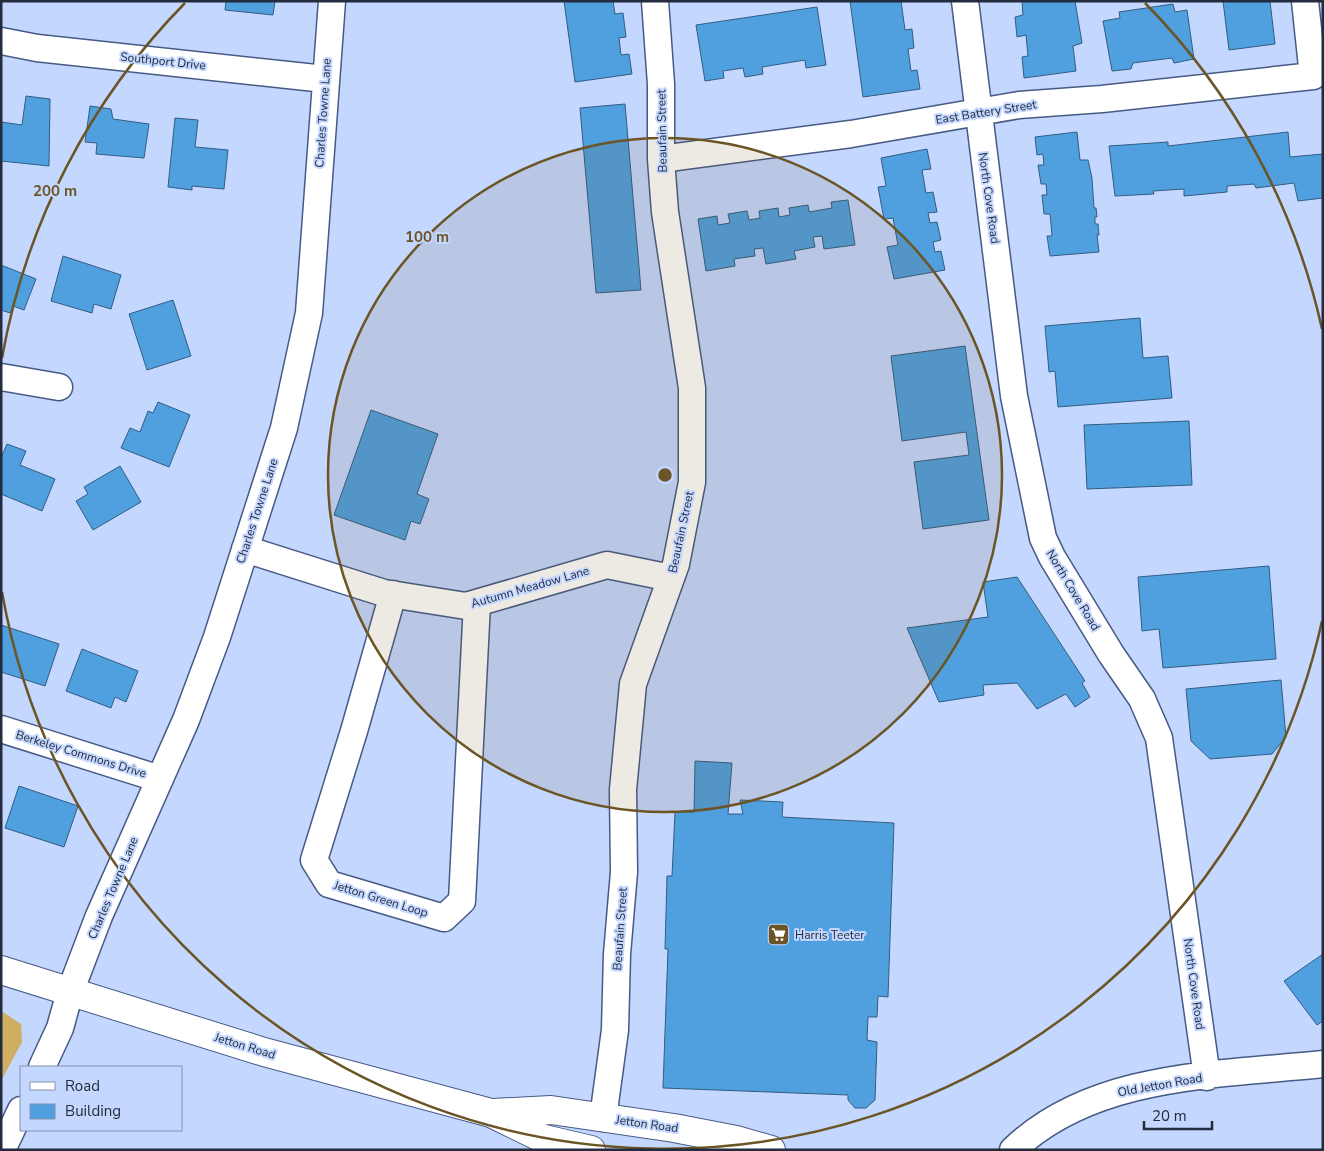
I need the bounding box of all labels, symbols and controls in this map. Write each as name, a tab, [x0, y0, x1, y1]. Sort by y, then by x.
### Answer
street label: Southport Drive	[119, 49, 207, 73]
street label: Charles Towne Lane	[311, 58, 335, 168]
street label: Beaufain Street	[653, 88, 671, 173]
street label: East Battery Street	[934, 96, 1038, 128]
street label: North Cove Road	[975, 151, 1003, 245]
text: 200 m	[33, 181, 77, 201]
text: 100 m	[405, 227, 449, 247]
street label: Charles Towne Lane	[232, 456, 282, 566]
centre of rings	[656, 466, 674, 484]
street label: Beaufain Street	[665, 489, 698, 574]
street label: North Cove Road	[1042, 546, 1104, 634]
street label: Autumn Meadow Lane	[469, 562, 591, 612]
street label: Berkeley Commons Drive	[14, 727, 148, 781]
street label: Charles Towne Lane	[84, 834, 142, 942]
street label: Jetton Green Loop	[331, 877, 430, 921]
street label: Beaufain Street	[609, 886, 631, 971]
supermarket icon: Harris Teeter	[767, 923, 791, 947]
place label: Harris Teeter	[795, 927, 865, 943]
street label: North Cove Road	[1180, 937, 1208, 1031]
street label: Jetton Road	[212, 1029, 277, 1063]
legend	[20, 1066, 182, 1131]
street label: Old Jetton Road	[1116, 1070, 1204, 1100]
text: Road	[65, 1076, 100, 1096]
scale bar	[1144, 1098, 1212, 1130]
text: Building	[65, 1101, 121, 1121]
text: 20 m	[1152, 1106, 1187, 1126]
street label: Jetton Road	[614, 1112, 679, 1136]

